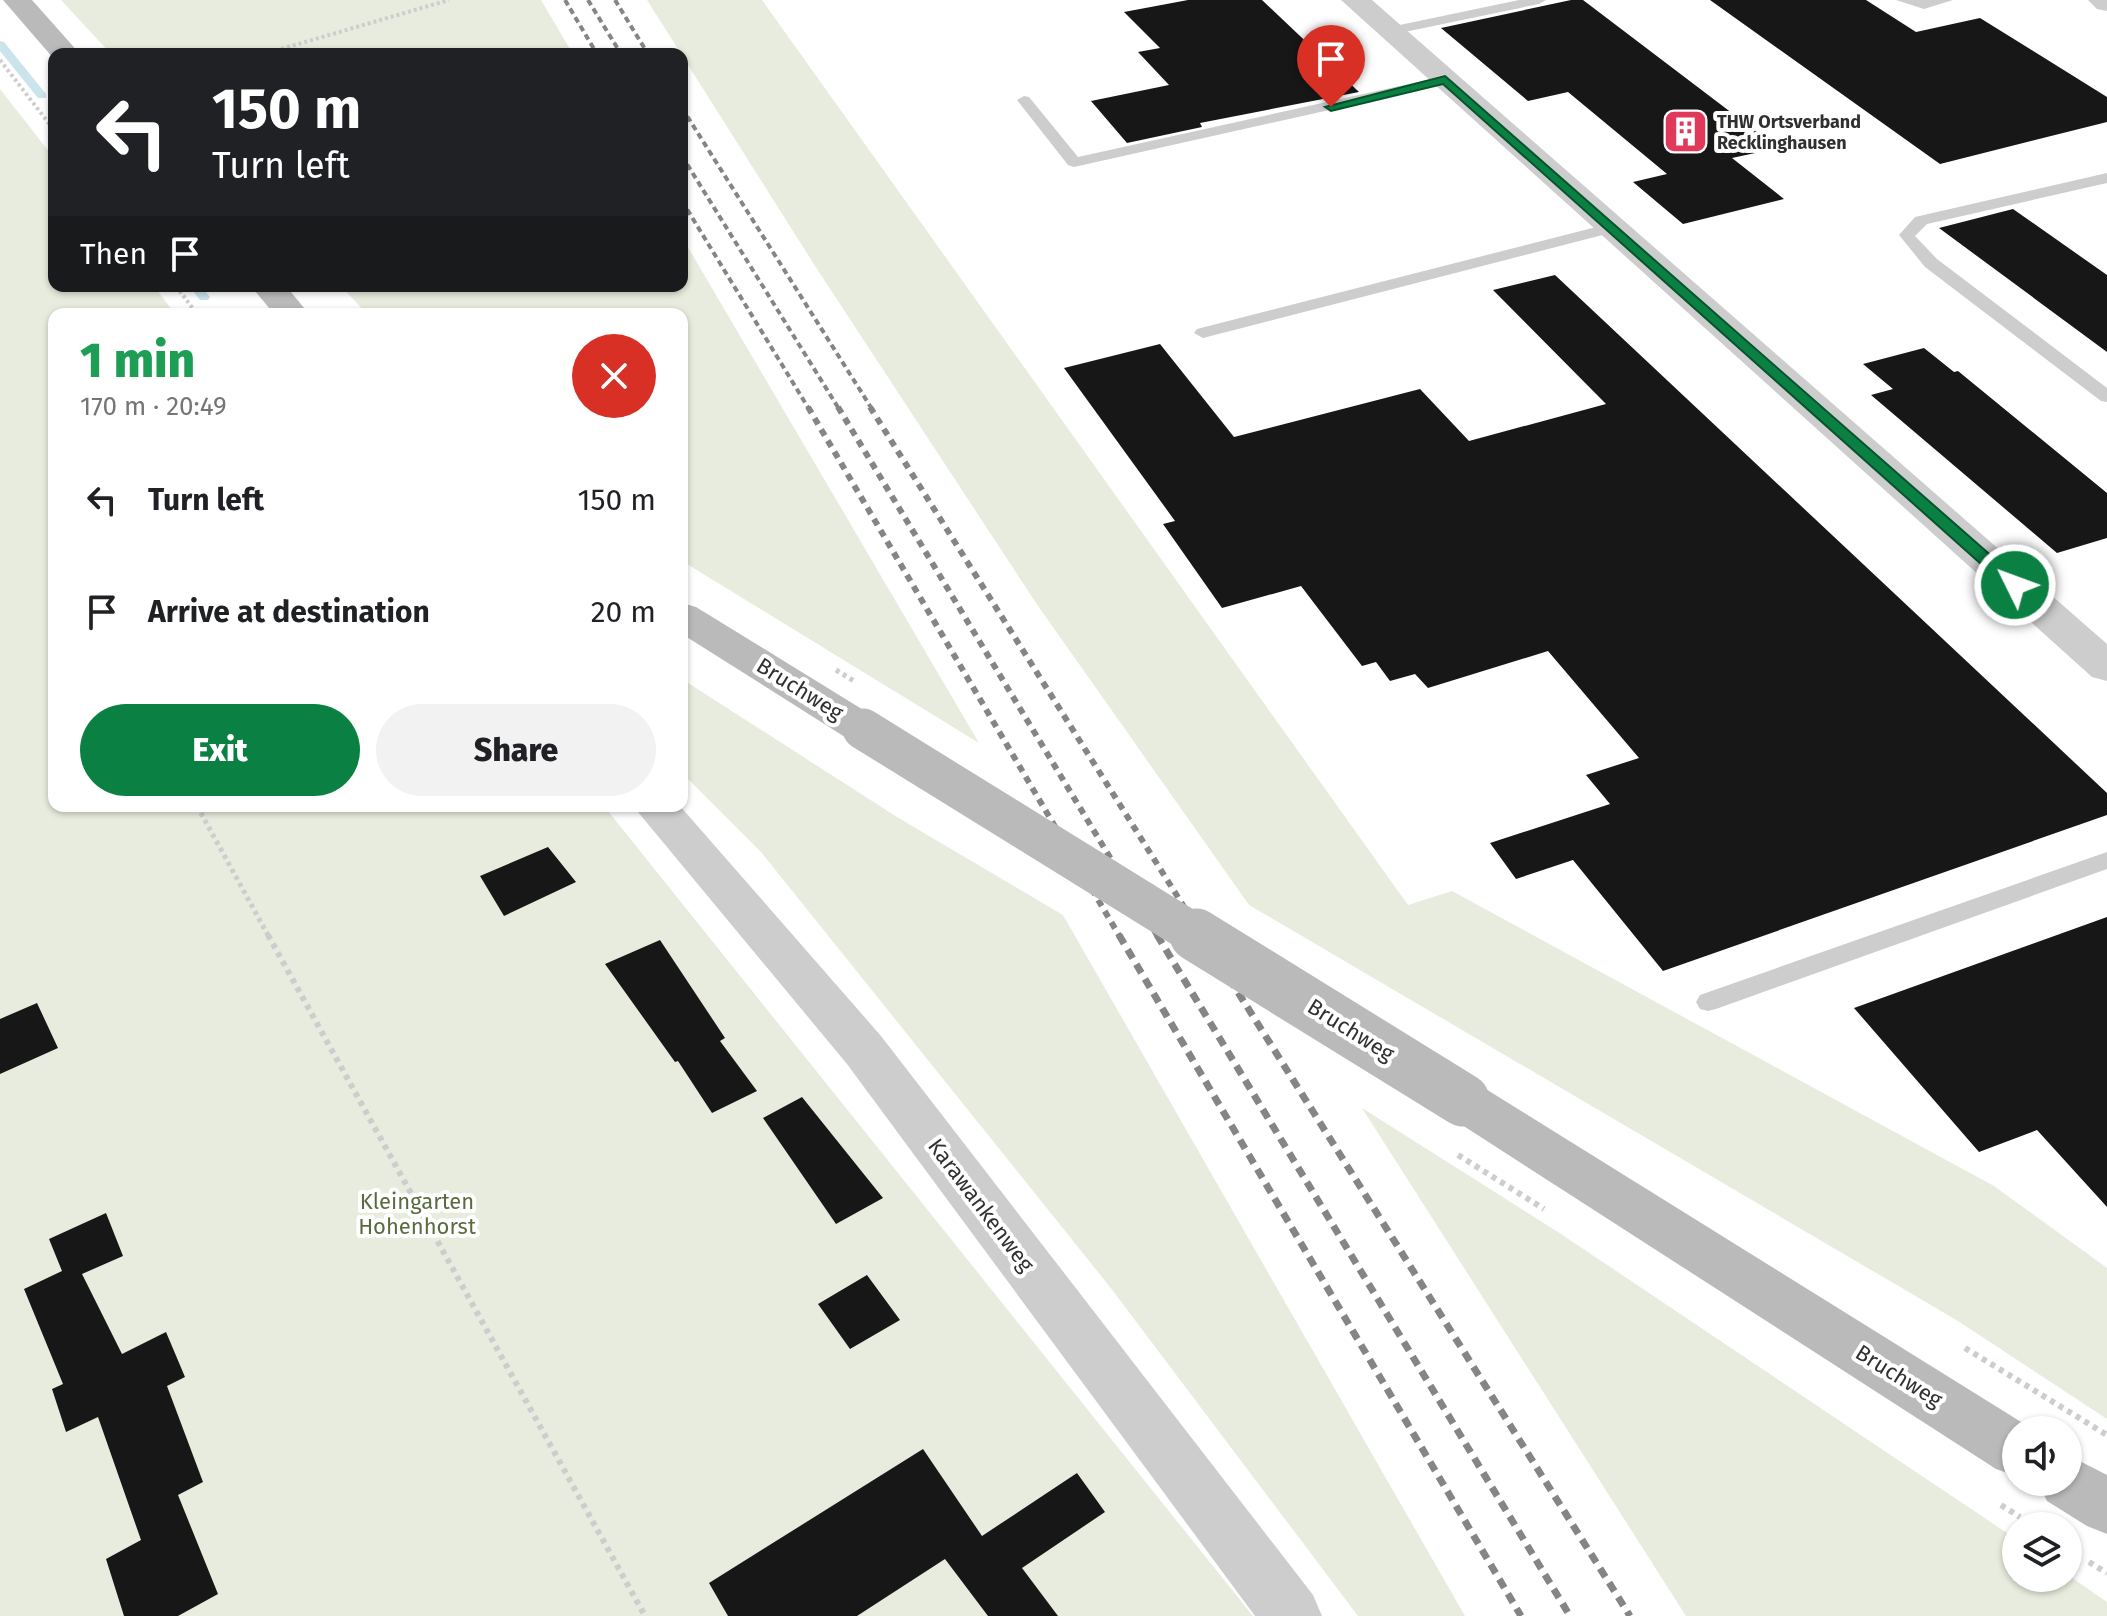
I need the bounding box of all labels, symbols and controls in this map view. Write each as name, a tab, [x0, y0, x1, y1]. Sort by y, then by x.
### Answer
pin	[1297, 25, 1365, 107]
icon: arrive	[1309, 37, 1353, 81]
text: 150 m	[212, 76, 361, 143]
icon: left	[80, 80, 184, 184]
building icon: THW Ortsverband Recklinghausen	[1662, 108, 1710, 156]
place label: THW Ortsverband Recklinghausen	[1717, 111, 1861, 154]
text: Turn left	[212, 144, 350, 188]
icon: arrive	[163, 232, 207, 276]
text: Then	[80, 236, 147, 272]
text: 1 min	[80, 332, 195, 390]
button: close	[572, 334, 656, 418]
text: 170 m · 20:49	[80, 391, 227, 422]
icon: left	[80, 478, 124, 522]
text: Turn left	[148, 482, 264, 518]
text: 150 m	[578, 482, 656, 518]
position arrow	[1973, 543, 2057, 627]
icon: arrive	[80, 590, 124, 634]
text: Arrive at destination	[148, 594, 430, 630]
text: 20 m	[591, 594, 656, 630]
street label: Bruchweg	[752, 652, 849, 727]
button: Exit	[80, 704, 360, 796]
button: Share	[376, 704, 656, 796]
street label: Bruchweg	[1303, 993, 1400, 1068]
street label: Karawankenweg	[922, 1133, 1040, 1277]
park label: Kleingarten Hohenhorst	[358, 1188, 476, 1240]
street label: Bruchweg	[1851, 1339, 1948, 1414]
map controls	[2002, 1416, 2082, 1592]
button: sound	[2002, 1416, 2082, 1496]
button: layers	[2002, 1512, 2082, 1592]

